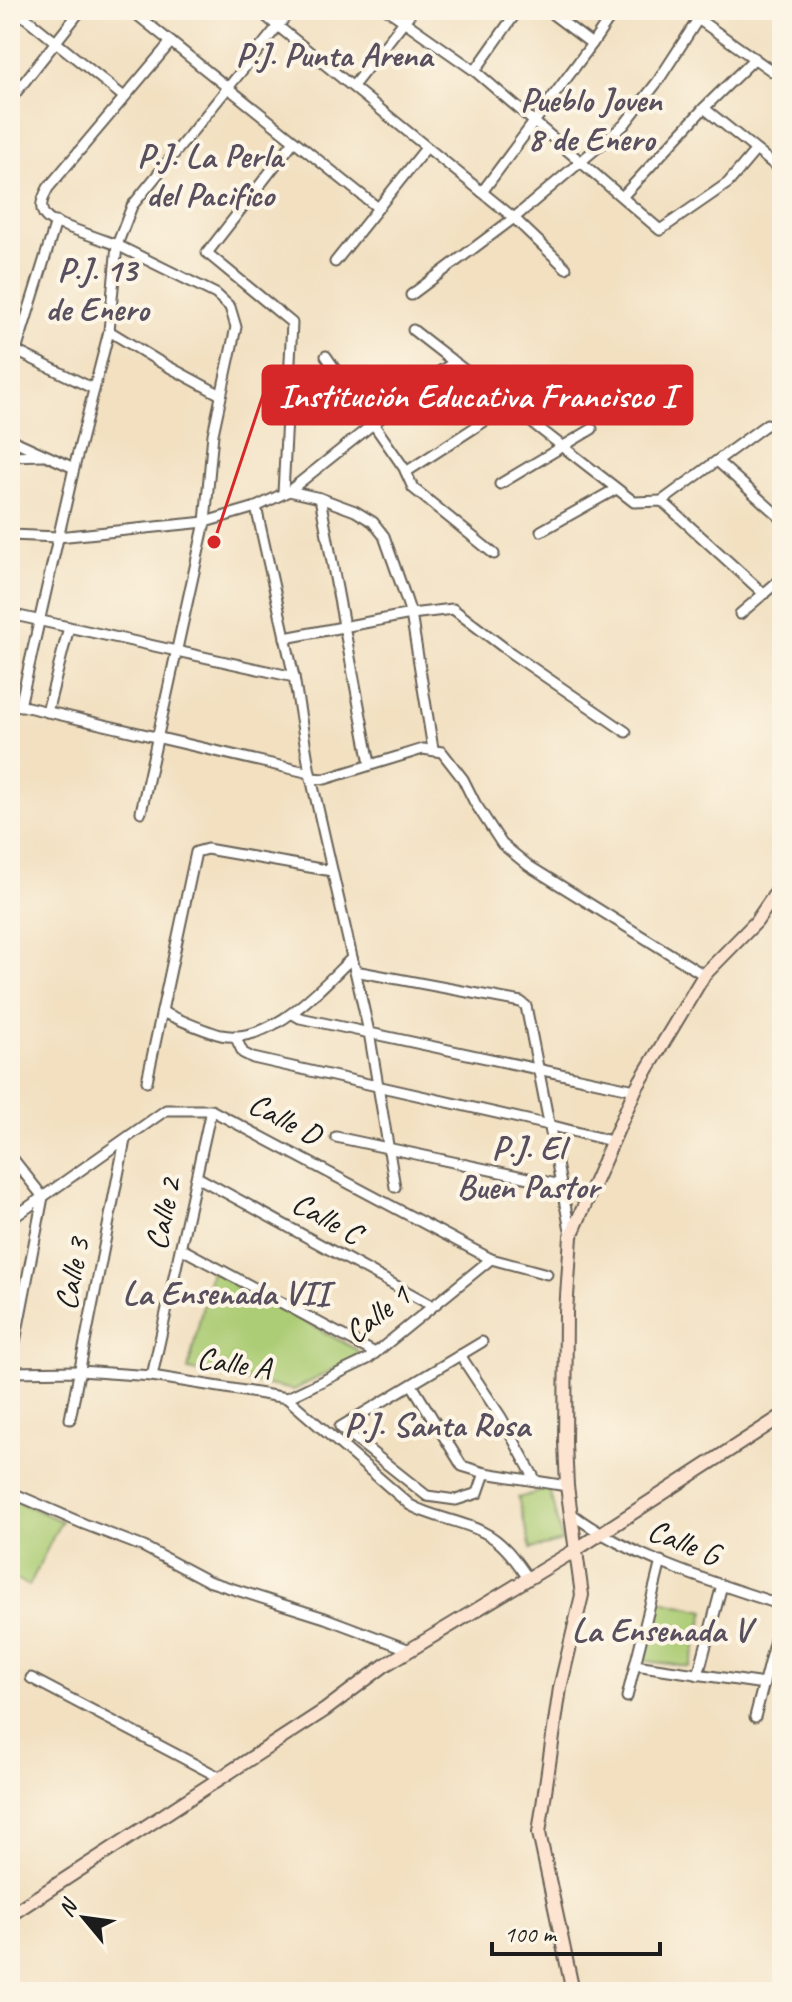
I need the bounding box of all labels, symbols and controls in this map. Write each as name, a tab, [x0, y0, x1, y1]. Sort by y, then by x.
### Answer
district label: P.J. Punta Arena	[236, 33, 435, 76]
district label: Pueblo Joven 8 de Enero	[520, 78, 663, 160]
district label: P.J. La Perla del Pacifico	[137, 134, 285, 216]
district label: P.J. 13 de Enero	[46, 248, 151, 330]
callout: Institución Educativa Francisco I	[263, 366, 692, 424]
text: Institución Educativa Francisco I	[279, 374, 682, 417]
street label: Calle D	[242, 1083, 331, 1156]
district label: P.J. El Buen Pastor	[457, 1126, 603, 1208]
street label: Calle 2	[135, 1172, 191, 1254]
street label: Calle C	[285, 1182, 373, 1256]
street label: Calle 3	[45, 1232, 100, 1313]
district label: La Ensenada VII	[123, 1271, 337, 1314]
street label: Calle 1	[336, 1275, 419, 1352]
street label: Calle A	[194, 1337, 276, 1389]
district label: P.J. Santa Rosa	[344, 1403, 532, 1446]
street label: Calle G	[642, 1509, 729, 1576]
district label: La Ensenada V	[572, 1608, 758, 1651]
north arrow	[44, 1878, 124, 1958]
text: N	[52, 1893, 85, 1922]
scale bar	[492, 1906, 660, 1956]
text: 100 m	[504, 1919, 558, 1949]

